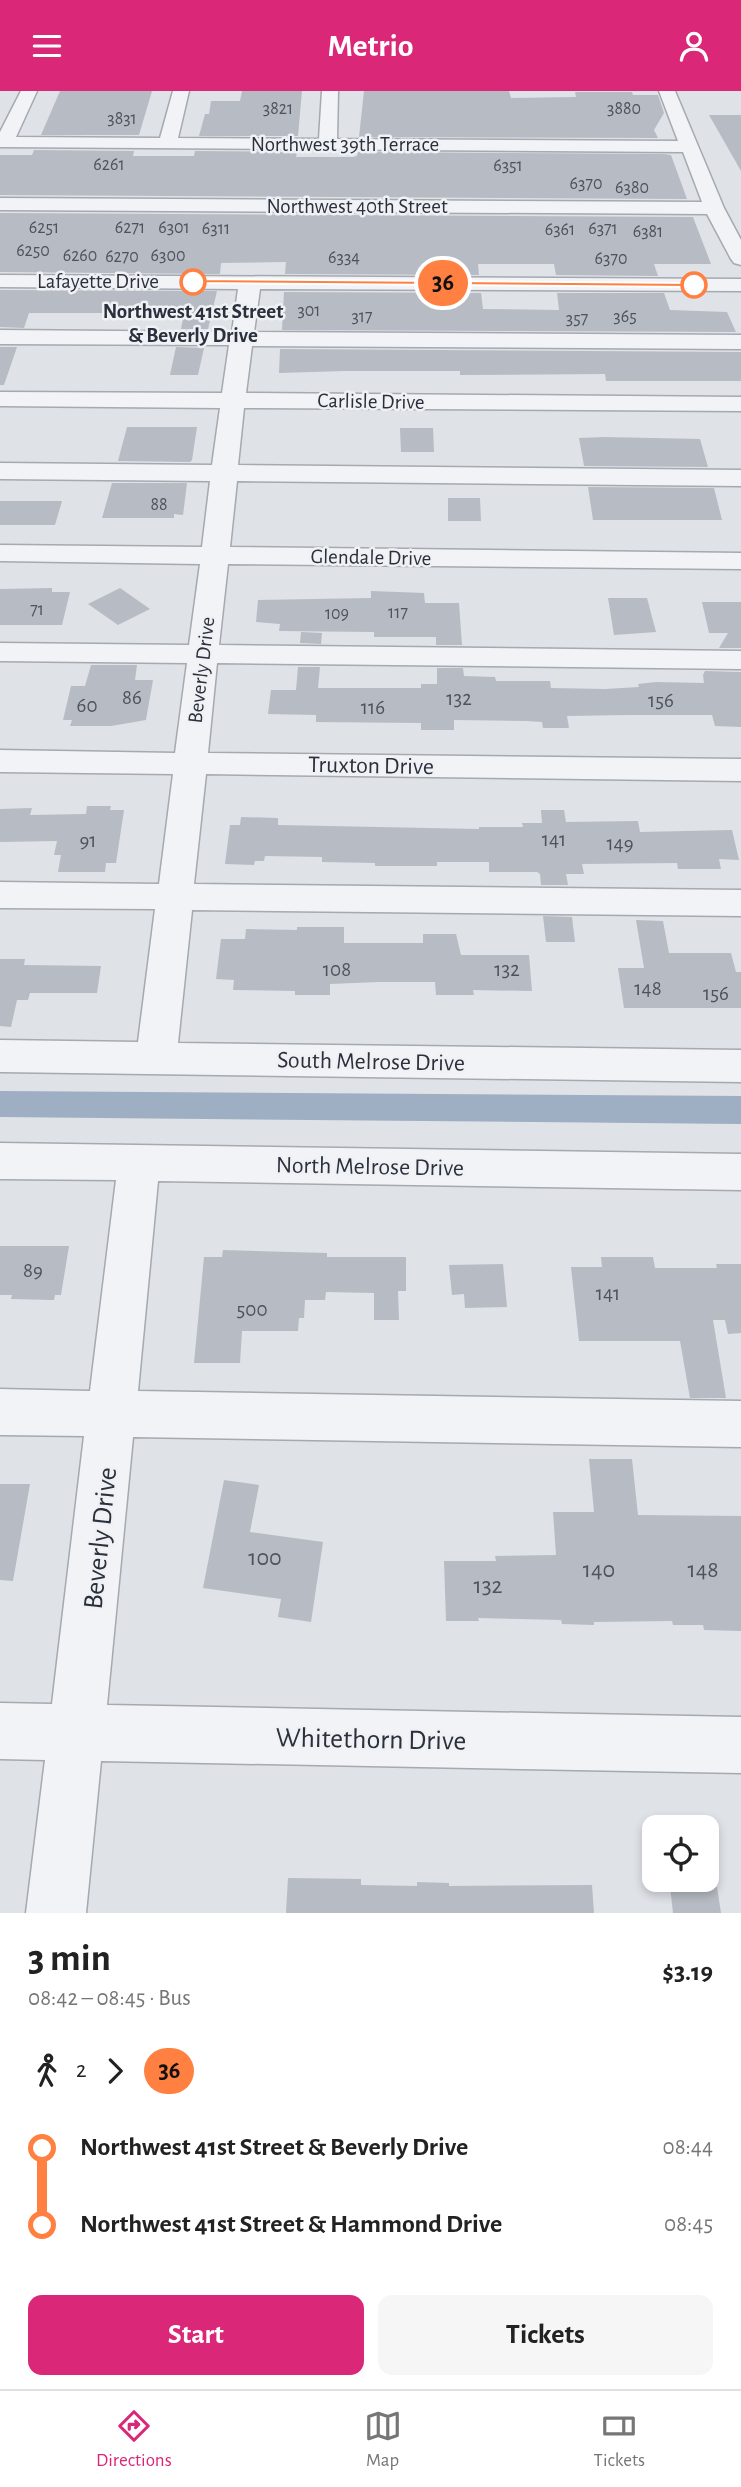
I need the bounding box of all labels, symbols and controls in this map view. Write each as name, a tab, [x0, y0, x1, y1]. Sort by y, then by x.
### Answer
icon: menu	[28, 27, 66, 65]
icon: person	[675, 27, 713, 65]
text: Metrio	[327, 30, 414, 62]
house number: 3821	[263, 100, 293, 118]
house number: 3880	[607, 100, 641, 118]
house number: 3831	[107, 110, 137, 128]
street label: Northwest 39th Terrace	[251, 134, 439, 155]
house number: 6261	[93, 156, 125, 174]
house number: 6351	[493, 157, 523, 175]
house number: 6370	[570, 175, 602, 193]
house number: 6380	[615, 179, 649, 197]
street label: Northwest 40th Street	[266, 196, 448, 217]
house number: 6251	[29, 219, 59, 237]
house number: 6271	[115, 219, 145, 237]
house number: 6301	[158, 219, 190, 237]
house number: 6311	[202, 220, 230, 238]
house number: 6371	[588, 220, 618, 238]
house number: 6361	[545, 221, 575, 239]
house number: 6381	[633, 223, 663, 241]
house number: 6250	[16, 242, 50, 260]
house number: 6260	[63, 247, 97, 265]
house number: 6300	[151, 247, 185, 265]
house number: 6270	[105, 248, 139, 266]
house number: 6334	[328, 249, 360, 267]
house number: 6370	[595, 250, 627, 268]
line badge: 36	[412, 260, 474, 306]
marker: Northwest 41st Street & Beverly Drive	[180, 269, 206, 295]
street label: Lafayette Drive	[37, 271, 159, 292]
text: 36	[432, 271, 454, 295]
unlabelled marker	[681, 272, 707, 298]
place label: Northwest 41st Street & Beverly Drive	[103, 301, 283, 346]
house number: 301	[297, 302, 321, 320]
house number: 317	[351, 308, 373, 326]
house number: 365	[613, 308, 637, 326]
house number: 357	[566, 310, 588, 328]
street label: Carlisle Drive	[317, 390, 425, 413]
house number: 88	[150, 496, 168, 514]
street label: Glendale Drive	[310, 546, 432, 569]
house number: 71	[30, 601, 44, 619]
house number: 117	[388, 604, 408, 622]
house number: 109	[325, 605, 349, 623]
street label: Beverly Drive	[185, 616, 218, 724]
house number: 86	[122, 687, 142, 708]
house number: 132	[446, 688, 472, 709]
house number: 156	[648, 690, 674, 711]
house number: 60	[77, 695, 97, 716]
house number: 116	[361, 697, 385, 718]
street label: Truxton Drive	[308, 753, 434, 779]
house number: 141	[542, 829, 566, 850]
house number: 91	[79, 830, 97, 851]
house number: 149	[606, 833, 634, 854]
house number: 108	[323, 959, 351, 980]
house number: 132	[494, 959, 520, 980]
house number: 148	[634, 978, 662, 999]
house number: 156	[703, 983, 729, 1004]
street label: South Melrose Drive	[277, 1048, 465, 1076]
street label: North Melrose Drive	[276, 1153, 464, 1181]
house number: 89	[23, 1260, 43, 1281]
house number: 141	[596, 1283, 620, 1304]
house number: 500	[237, 1299, 267, 1320]
street label: Beverly Drive	[80, 1466, 122, 1611]
house number: 100	[248, 1546, 282, 1570]
house number: 140	[583, 1558, 615, 1582]
house number: 148	[687, 1558, 719, 1582]
house number: 132	[473, 1574, 503, 1598]
street label: Whitethorn Drive	[275, 1724, 467, 1756]
map controls	[642, 1815, 719, 1892]
button: locate	[642, 1815, 719, 1892]
text: 3 min	[28, 1940, 111, 1978]
text: $3.19	[662, 1959, 713, 1985]
text: 08:42 – 08:45 · Bus	[28, 1987, 191, 2010]
icon: walk	[28, 2052, 66, 2090]
icon: forward	[96, 2052, 134, 2090]
text: 2	[76, 2059, 86, 2082]
text: 36	[158, 2059, 180, 2083]
text: Northwest 41st Street & Beverly Drive	[80, 2134, 468, 2160]
text: 08:44	[663, 2136, 713, 2159]
text: Northwest 41st Street & Hammond Drive	[80, 2211, 502, 2237]
text: 08:45	[664, 2213, 713, 2236]
button: Start	[28, 2295, 364, 2375]
button: Tickets	[378, 2295, 713, 2375]
tab: Directions	[96, 2407, 172, 2472]
tab: Map	[364, 2407, 402, 2472]
tab: Tickets	[594, 2407, 645, 2472]

